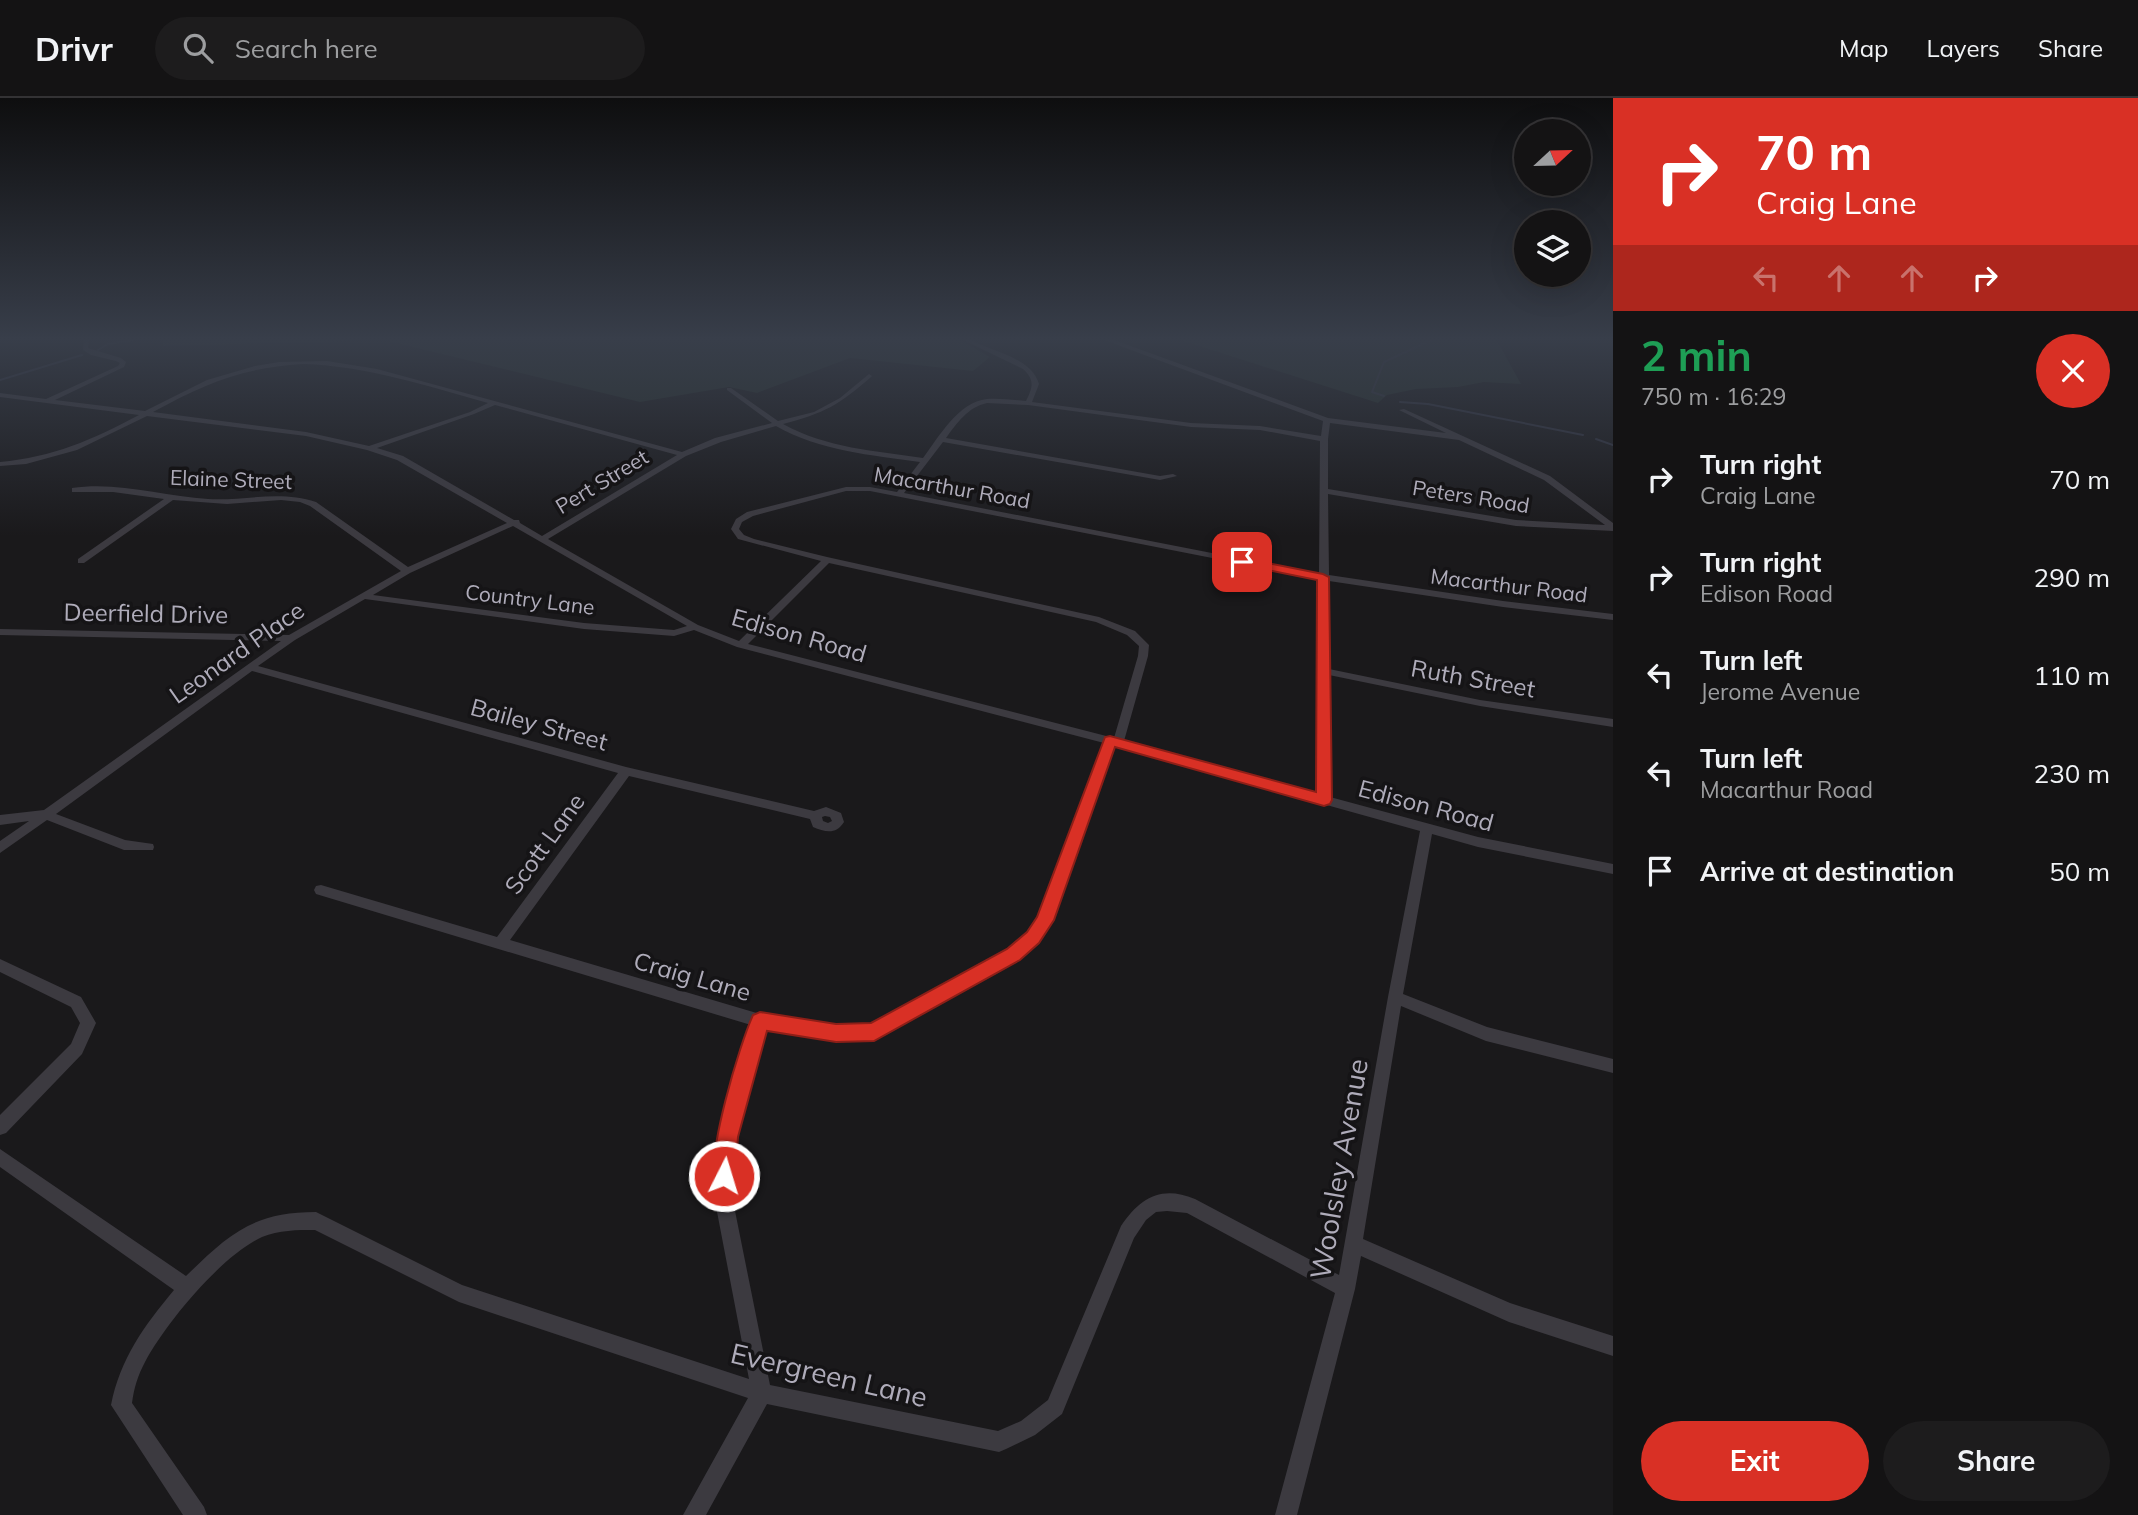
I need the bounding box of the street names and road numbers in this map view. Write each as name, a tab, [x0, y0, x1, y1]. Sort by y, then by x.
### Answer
street label: Pert Street	[550, 443, 653, 519]
street label: Macarthur Road	[872, 460, 1032, 514]
street label: Elaine Street	[170, 464, 293, 494]
street label: Peters Road	[1411, 474, 1532, 518]
street label: Macarthur Road	[1429, 562, 1589, 608]
street label: Country Lane	[464, 578, 596, 620]
street label: Leonard Place	[163, 595, 310, 710]
street label: Deerfield Drive	[63, 597, 229, 629]
street label: Edison Road	[728, 601, 870, 669]
street label: Ruth Street	[1409, 652, 1538, 704]
street label: Bailey Street	[468, 691, 611, 757]
street label: Edison Road	[1355, 773, 1497, 837]
street label: Scott Lane	[498, 787, 591, 900]
street label: Craig Lane	[630, 945, 754, 1007]
street label: Woolsley Avenue	[1302, 1056, 1375, 1282]
street label: Evergreen Lane	[727, 1335, 931, 1414]

